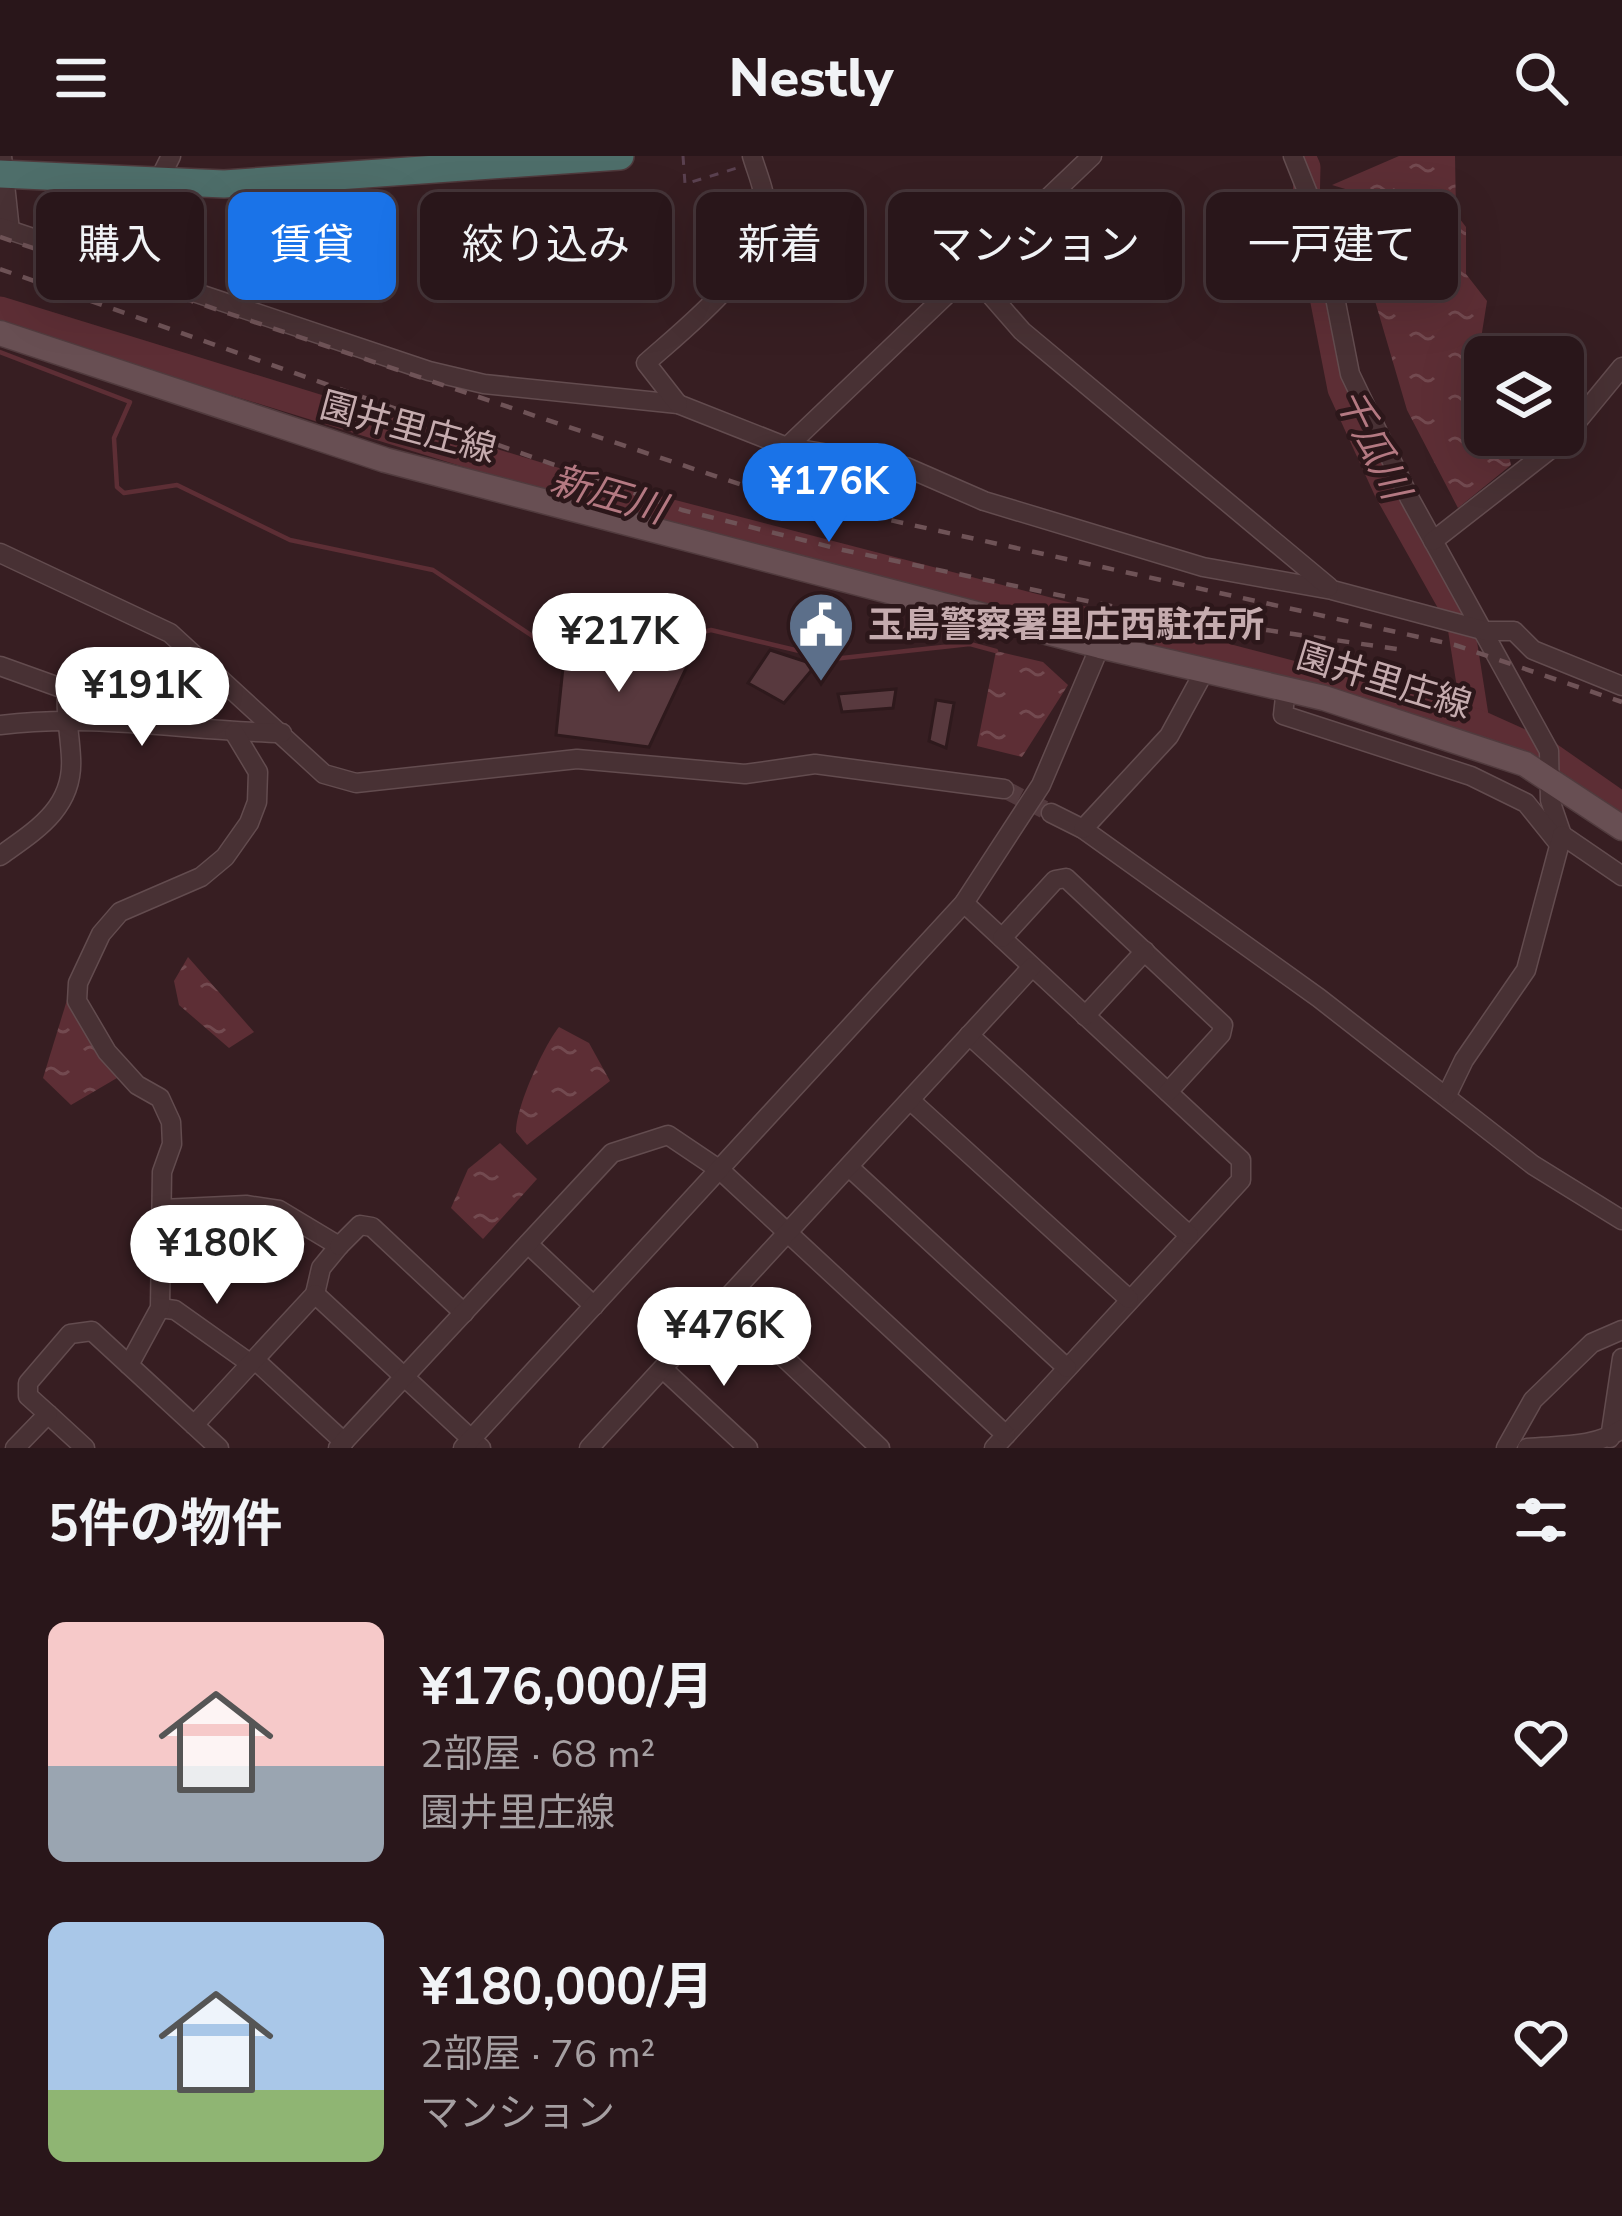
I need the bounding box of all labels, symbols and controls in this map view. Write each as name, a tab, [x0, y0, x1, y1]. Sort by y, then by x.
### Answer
text: Nestly	[729, 41, 893, 115]
icon: menu	[48, 45, 114, 111]
icon: search	[1508, 45, 1574, 111]
chip: 購入	[36, 192, 204, 300]
chip: 賃貸	[228, 192, 396, 300]
chip: 絞り込み	[420, 192, 672, 300]
chip: 新着	[696, 192, 864, 300]
chip: マンション	[888, 192, 1182, 300]
chip: 一戸建て	[1206, 192, 1458, 300]
map controls	[1464, 336, 1584, 456]
button: layers	[1464, 336, 1584, 456]
water label: 千瓜川	[1323, 380, 1423, 512]
street label: 園井里庄線	[315, 381, 501, 475]
pin: ¥176K	[745, 443, 913, 545]
water label: 新圧川	[544, 453, 675, 538]
text: ¥176K	[769, 455, 889, 508]
public building icon: 玉島警察署里庄西駐在所	[786, 590, 856, 684]
pin: ¥217K	[535, 593, 703, 695]
place label: 玉島警察署里庄西駐在所	[868, 601, 1264, 650]
text: ¥217K	[559, 605, 679, 658]
street label: 園井里庄線	[1291, 631, 1477, 731]
pin: ¥191K	[58, 647, 226, 749]
text: ¥191K	[82, 659, 202, 712]
pin: ¥180K	[133, 1205, 301, 1307]
text: ¥180K	[157, 1217, 277, 1270]
pin: ¥476K	[640, 1287, 808, 1389]
text: ¥476K	[664, 1299, 784, 1352]
icon: filters	[1508, 1487, 1574, 1553]
text: 5件の物件	[48, 1489, 283, 1559]
text: ¥176,000/月	[420, 1652, 714, 1722]
icon: home	[144, 1670, 288, 1814]
icon: heart	[1508, 1709, 1574, 1775]
text: 2部屋 · 68 m²	[420, 1728, 655, 1781]
text: 園井里庄線	[420, 1787, 615, 1840]
text: ¥180,000/月	[420, 1952, 714, 2022]
icon: home	[144, 1970, 288, 2114]
icon: heart	[1508, 2009, 1574, 2075]
text: 2部屋 · 76 m²	[420, 2028, 655, 2081]
text: マンション	[420, 2087, 615, 2140]

